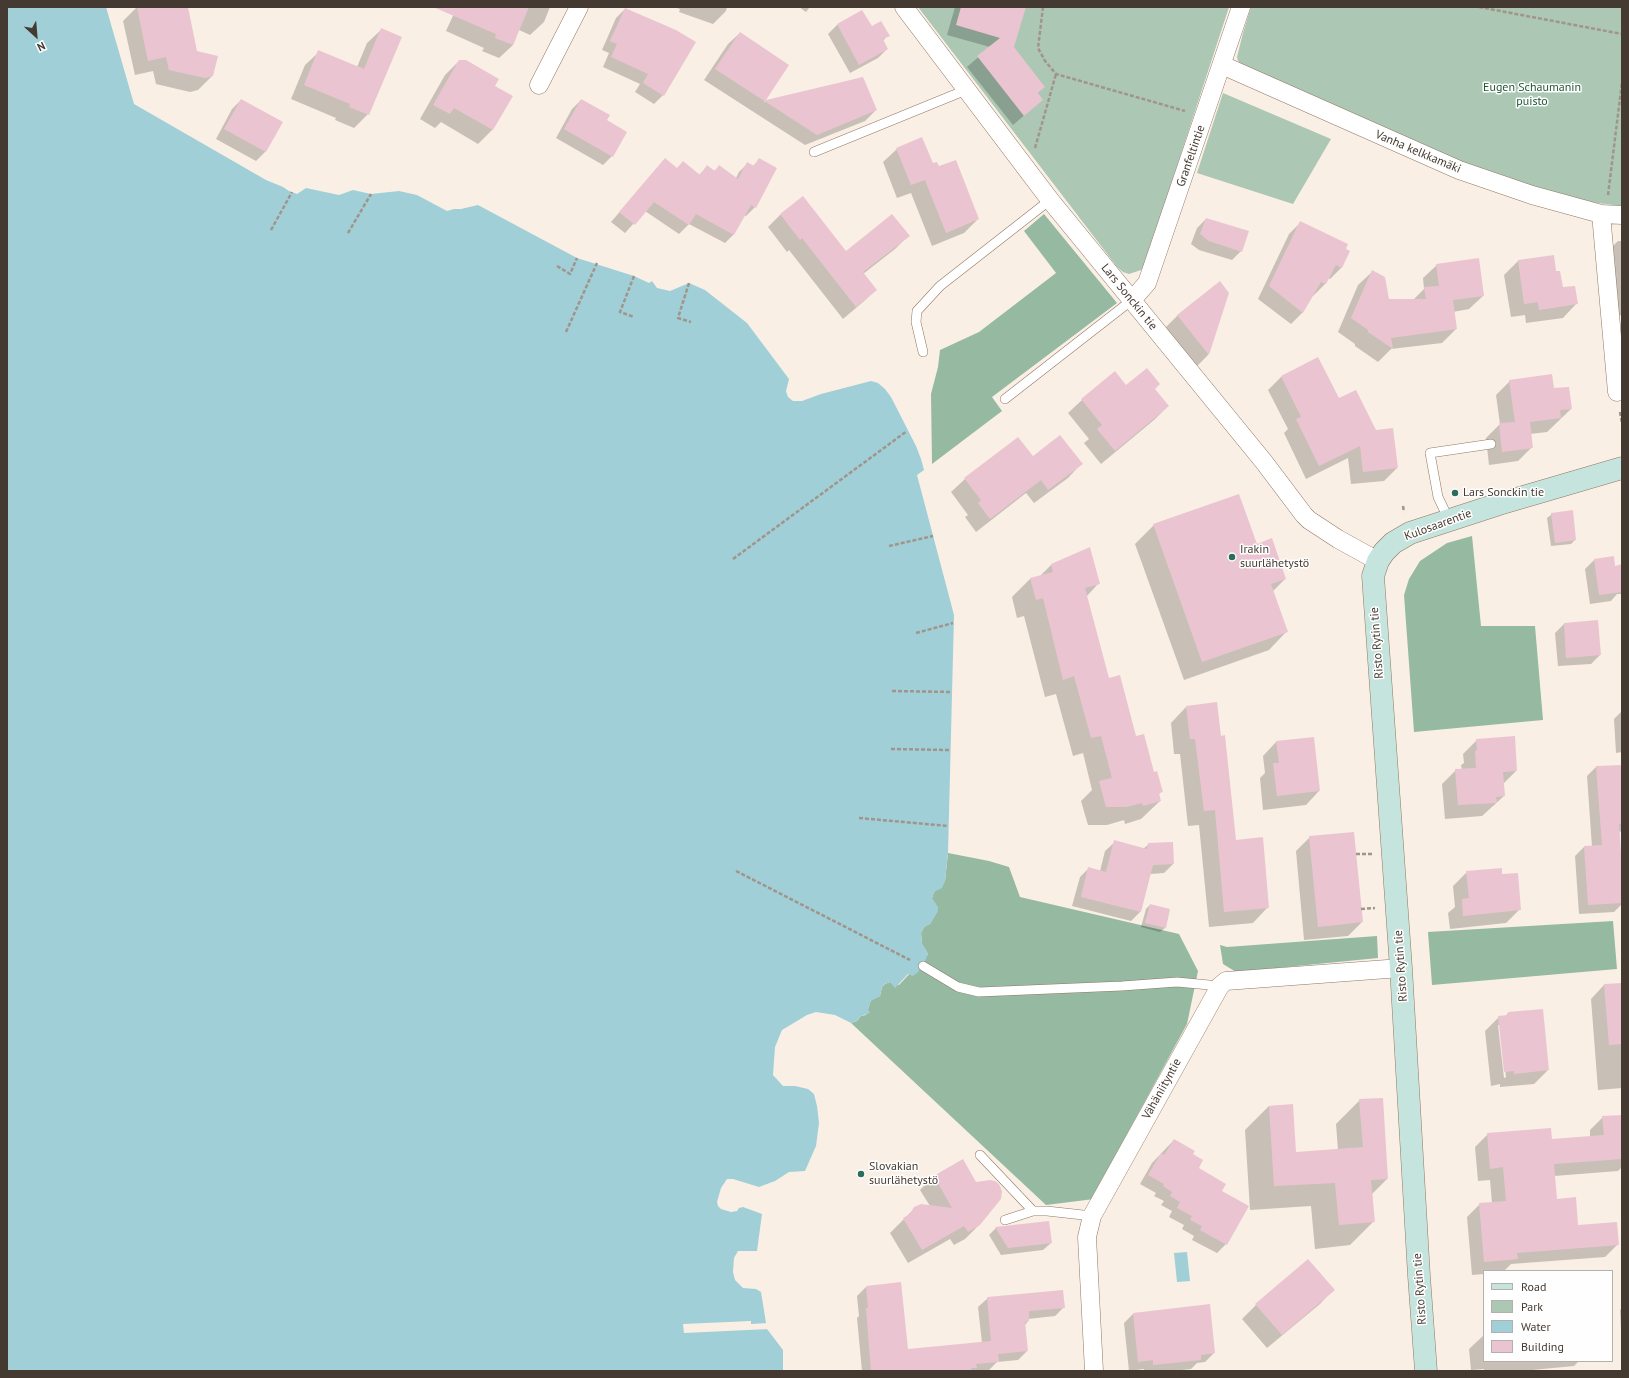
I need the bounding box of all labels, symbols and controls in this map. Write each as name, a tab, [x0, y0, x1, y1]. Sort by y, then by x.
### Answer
north arrow	[16, 16, 56, 56]
text: N	[35, 39, 48, 55]
park label: Eugen Schaumanin puisto	[1483, 81, 1581, 109]
street label: Granfeltintie	[1174, 123, 1208, 189]
street label: Vanha kelkkamäki	[1373, 127, 1463, 177]
street label: Lars Sonckin tie	[1098, 261, 1160, 333]
place label: Lars Sonckin tie	[1463, 486, 1544, 500]
marker: Lars Sonckin tie	[1450, 488, 1460, 498]
street label: Kulosaarentie	[1402, 506, 1474, 544]
place label: Irakin suurlähetystö	[1240, 543, 1309, 571]
marker: Irakin suurlähetystö	[1227, 552, 1237, 562]
street label: Risto Rytin tie	[1367, 607, 1387, 679]
street label: Risto Rytin tie	[1391, 930, 1411, 1002]
street label: Vähäniityntie	[1139, 1056, 1185, 1122]
place label: Slovakian suurlähetystö	[869, 1160, 938, 1188]
marker: Slovakian suurlähetystö	[856, 1169, 866, 1179]
street label: Risto Rytin tie	[1410, 1253, 1430, 1325]
legend	[1483, 1270, 1613, 1362]
text: Road	[1521, 1279, 1546, 1294]
text: Park	[1521, 1299, 1543, 1314]
text: Water	[1521, 1319, 1551, 1334]
text: Building	[1521, 1339, 1564, 1354]

